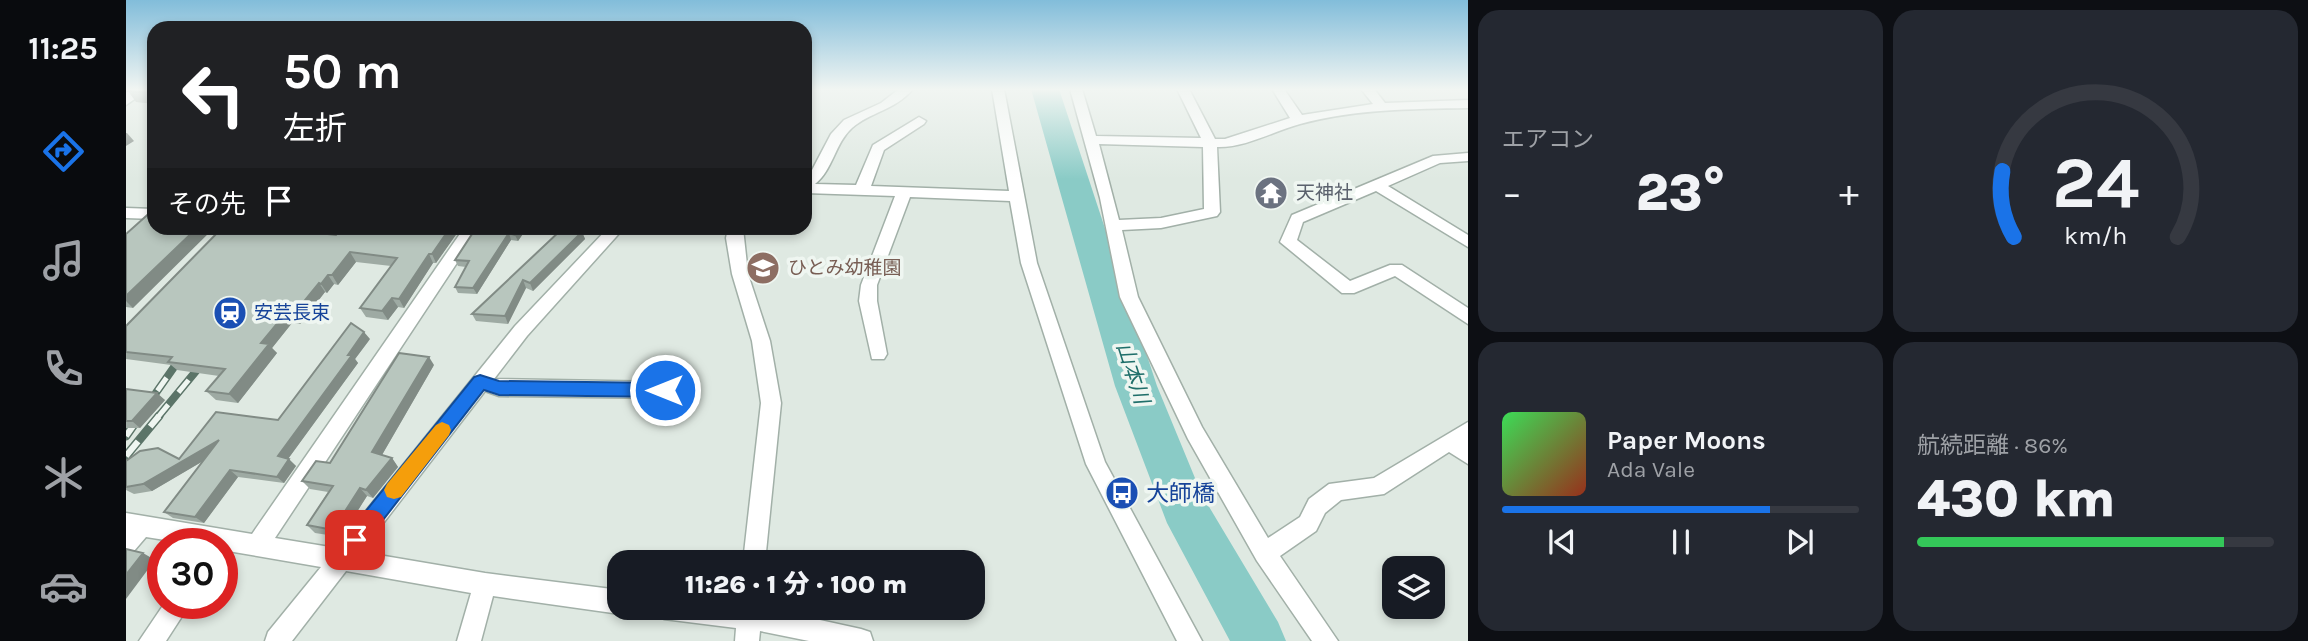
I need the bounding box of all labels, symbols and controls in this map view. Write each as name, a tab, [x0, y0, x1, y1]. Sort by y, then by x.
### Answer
text: 11:25	[28, 30, 98, 67]
text: 50 m	[283, 43, 401, 100]
icon: left	[168, 49, 259, 140]
text: 左折	[283, 110, 347, 147]
text: エアコン	[1502, 126, 1594, 153]
icon: directions	[39, 127, 88, 176]
text: 24	[2052, 140, 2139, 225]
text: 23°	[1636, 162, 1725, 223]
text: −	[1502, 171, 1522, 216]
text: +	[1839, 171, 1859, 216]
temple icon: 天神社	[1252, 174, 1290, 212]
icon: arrive	[260, 182, 298, 220]
place label: 天神社	[1296, 182, 1353, 204]
text: その先	[168, 189, 246, 220]
text: km/h	[2064, 221, 2127, 250]
icon: music	[39, 236, 88, 285]
school or university icon: ひとみ幼稚園	[744, 249, 782, 287]
place label: ひとみ幼稚園	[788, 257, 901, 279]
station icon: 安芸長束	[211, 294, 249, 332]
place label: 安芸長束	[254, 302, 330, 324]
water label: 山本川	[1112, 339, 1155, 409]
icon: phone	[39, 344, 88, 393]
position arrow	[628, 353, 702, 427]
text: Paper Moons	[1607, 425, 1766, 456]
text: 航続距離 · 86%	[1917, 432, 2068, 459]
icon: climate	[39, 453, 88, 502]
text: Ada Vale	[1607, 456, 1695, 483]
text: 430 km	[1917, 468, 2115, 529]
bus stop icon: 大師橋	[1103, 474, 1141, 512]
place label: 大師橋	[1146, 480, 1215, 507]
pin	[325, 510, 385, 570]
icon: arrive	[336, 521, 374, 559]
icon: previous	[1543, 523, 1581, 561]
icon: pause	[1662, 523, 1700, 561]
icon: next	[1781, 523, 1819, 561]
speed limit sign: 30	[147, 528, 238, 619]
map controls	[1382, 556, 1445, 619]
button: layers	[1382, 556, 1445, 619]
icon: car	[39, 562, 88, 611]
text: 11:26 · 1 分 · 100 m	[685, 569, 907, 600]

